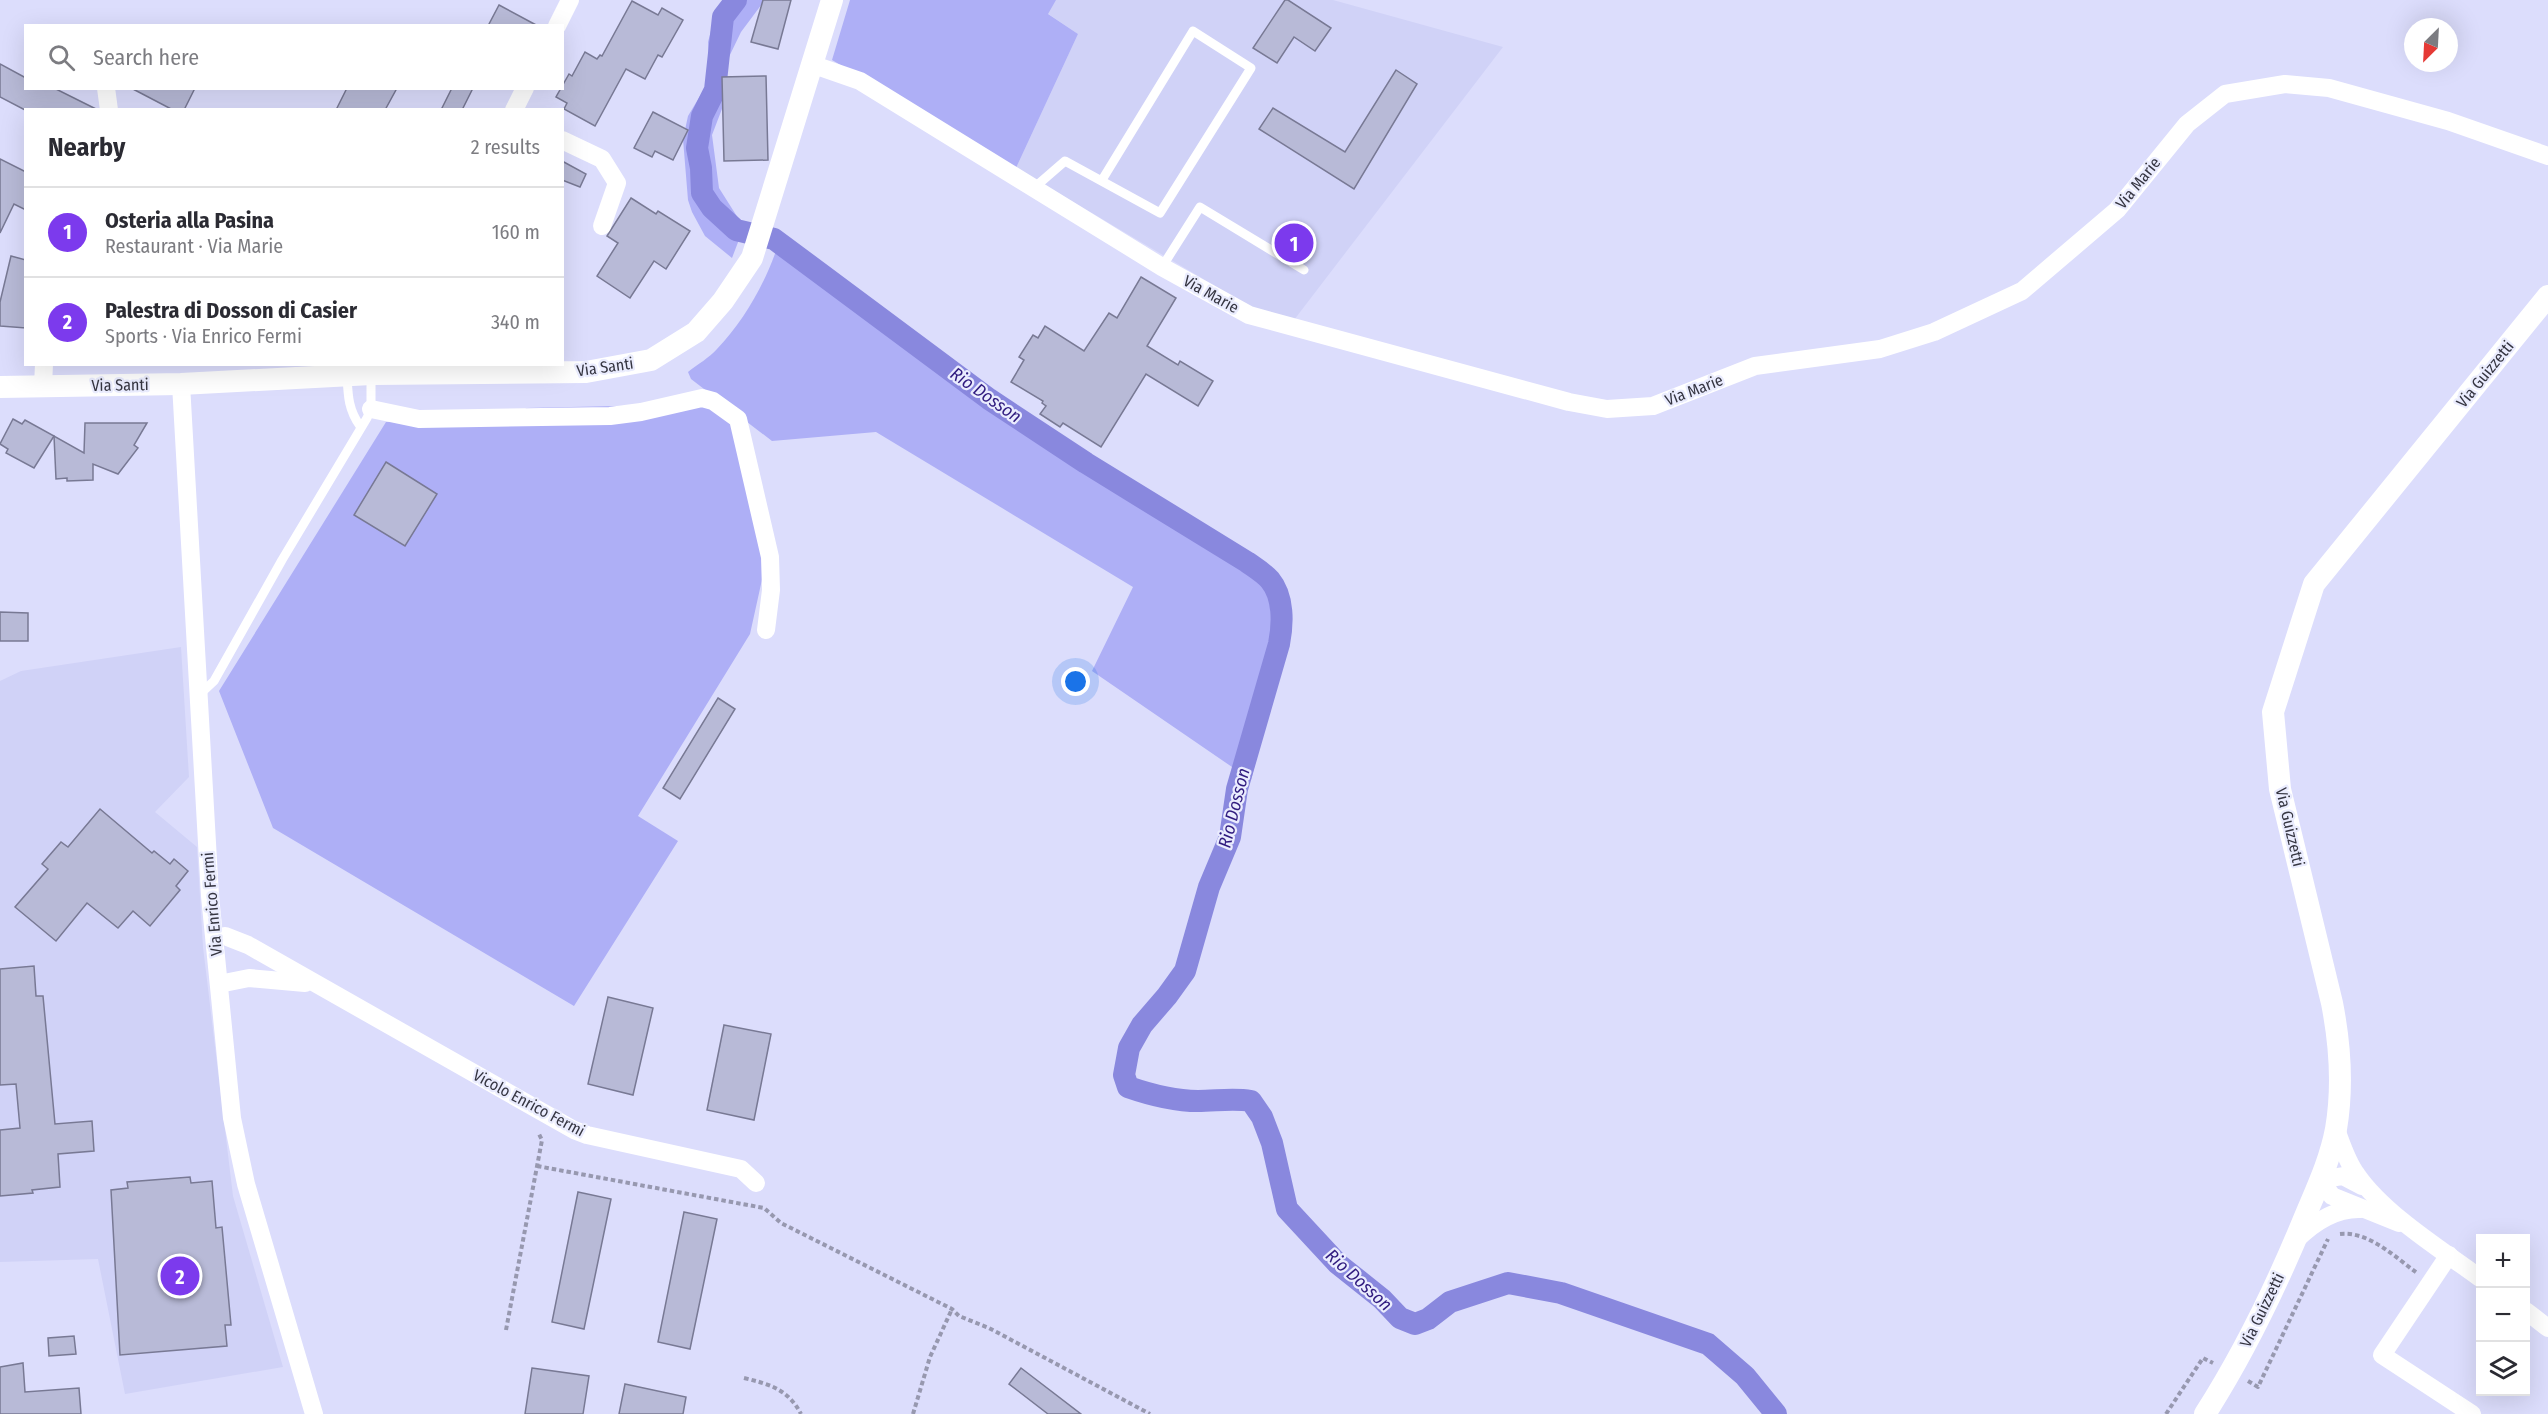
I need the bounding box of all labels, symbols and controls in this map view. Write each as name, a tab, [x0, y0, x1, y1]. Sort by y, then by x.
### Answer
north arrow	[2404, 18, 2458, 72]
search box	[24, 24, 564, 90]
icon: search	[45, 41, 78, 74]
text: Search here	[93, 44, 199, 71]
text: Nearby	[48, 132, 125, 163]
text: 2 results	[471, 135, 540, 159]
street label: Via Marie	[2112, 153, 2164, 212]
text: Osteria alla Pasina	[105, 207, 274, 234]
text: 1	[63, 220, 72, 244]
text: 160 m	[492, 220, 540, 244]
pin: 1	[1274, 220, 1314, 266]
text: Restaurant · Via Marie	[105, 234, 283, 258]
street label: Via Marie	[1180, 271, 1242, 317]
text: Palestra di Dosson di Casier	[105, 297, 357, 324]
text: 2	[63, 310, 72, 334]
text: 340 m	[491, 310, 540, 334]
text: Sports · Via Enrico Fermi	[105, 324, 302, 348]
street label: Via Guizzetti	[2452, 337, 2518, 411]
street label: Via Santi	[575, 354, 635, 380]
water label: Rio Dosson	[946, 363, 1026, 427]
street label: Via Marie	[1662, 370, 1726, 410]
street label: Via Santi	[91, 375, 149, 395]
your location	[1061, 667, 1090, 696]
water label: Rio Dosson	[1213, 766, 1255, 850]
street label: Via Guizzetti	[2272, 786, 2308, 868]
street label: Via Enrico Fermi	[198, 851, 226, 957]
street label: Vicolo Enrico Fermi	[470, 1066, 588, 1140]
map controls	[2476, 1234, 2530, 1396]
button: +	[2476, 1234, 2530, 1288]
water label: Rio Dosson	[1321, 1244, 1397, 1316]
pin: 2	[160, 1254, 200, 1298]
street label: Via Guizzetti	[2236, 1270, 2288, 1350]
button: −	[2476, 1288, 2530, 1342]
button: layers	[2476, 1342, 2530, 1396]

